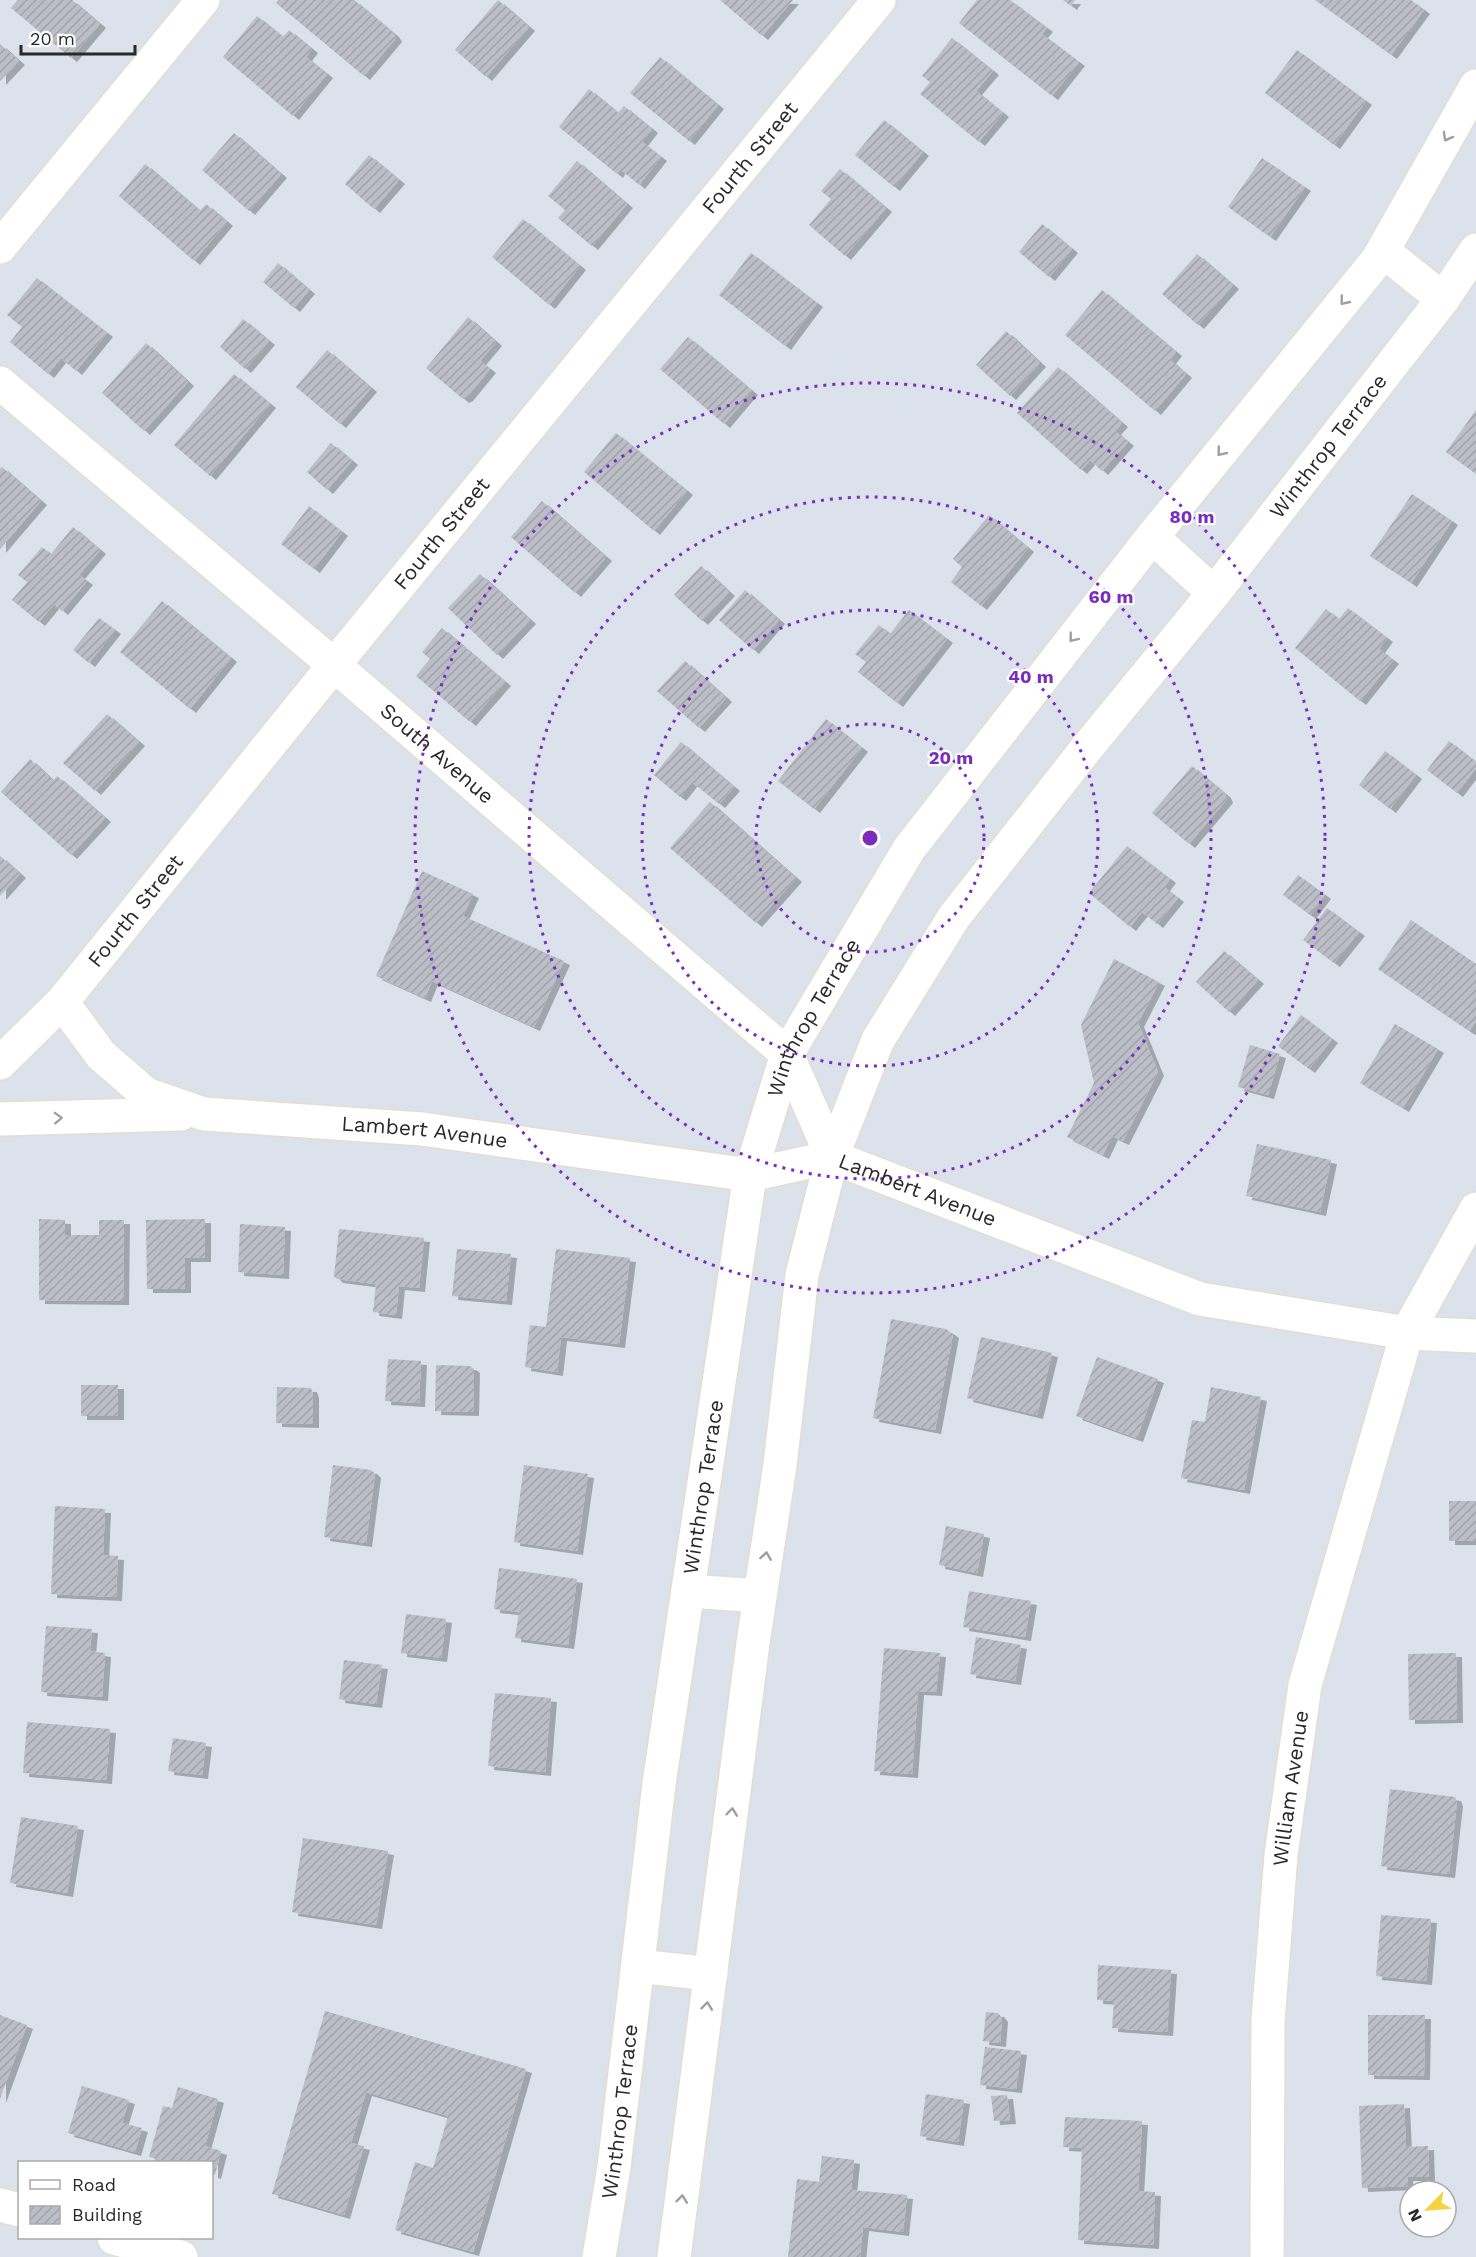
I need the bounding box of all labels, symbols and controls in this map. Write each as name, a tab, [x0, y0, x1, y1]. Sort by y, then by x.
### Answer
scale bar	[21, 18, 135, 56]
text: 20 m	[30, 28, 75, 49]
street label: Fourth Street	[696, 96, 803, 218]
one-way arrow	[1443, 130, 1454, 141]
one-way arrow	[1340, 294, 1351, 305]
street label: Winthrop Terrace	[1264, 369, 1392, 523]
one-way arrow	[1217, 446, 1228, 457]
street label: Fourth Street	[388, 472, 495, 594]
text: 80 m	[1170, 506, 1214, 527]
text: 60 m	[1089, 586, 1133, 607]
one-way arrow	[1070, 631, 1081, 642]
text: 40 m	[1008, 666, 1054, 687]
street label: South Avenue	[376, 698, 499, 809]
text: 20 m	[929, 747, 973, 768]
centre of rings	[860, 828, 880, 848]
street label: Fourth Street	[82, 849, 188, 972]
street label: Winthrop Terrace	[762, 934, 865, 1100]
street label: Lambert Avenue	[341, 1110, 509, 1153]
one-way arrow	[54, 1111, 63, 1124]
street label: Lambert Avenue	[835, 1148, 1000, 1231]
street label: Winthrop Terrace	[677, 1398, 728, 1576]
one-way arrow	[759, 1552, 771, 1561]
street label: William Avenue	[1267, 1709, 1313, 1867]
one-way arrow	[725, 1808, 738, 1817]
one-way arrow	[701, 2001, 713, 2010]
street label: Winthrop Terrace	[596, 2023, 643, 2201]
legend	[18, 2161, 213, 2239]
text: Road	[72, 2174, 116, 2195]
north arrow	[1398, 2179, 1458, 2239]
one-way arrow	[675, 2194, 688, 2204]
text: Building	[72, 2204, 142, 2225]
text: N	[1404, 2206, 1426, 2225]

